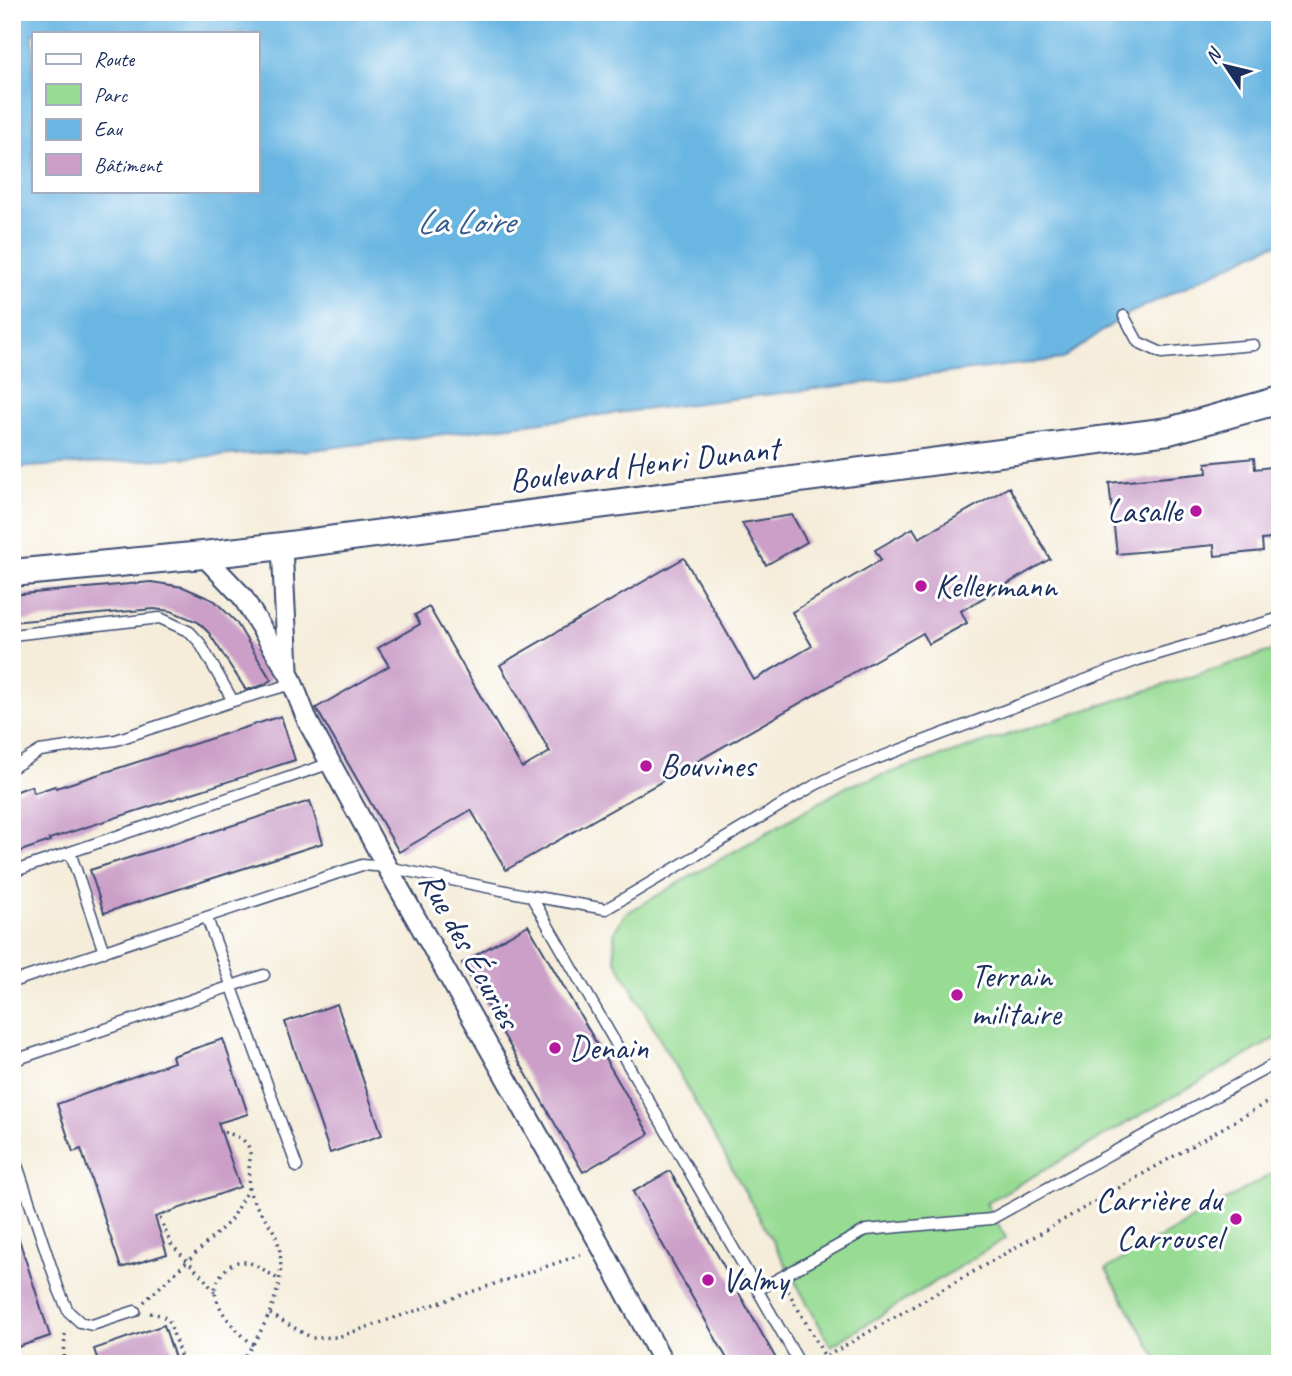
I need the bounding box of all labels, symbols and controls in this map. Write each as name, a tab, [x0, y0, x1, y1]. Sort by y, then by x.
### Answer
legend	[32, 32, 259, 192]
north arrow	[1190, 32, 1260, 102]
text: N	[1200, 42, 1228, 69]
text: Route	[94, 46, 135, 72]
text: Parc	[94, 82, 129, 108]
text: Eau	[94, 116, 123, 142]
text: Bâtiment	[94, 152, 163, 178]
water label: La Loire	[417, 199, 519, 244]
street label: Boulevard Henri Dunant	[507, 426, 785, 501]
place label: Lasalle	[1107, 490, 1184, 532]
marker: Lasalle	[1188, 503, 1204, 519]
place label: Kellermann	[935, 565, 1059, 607]
marker: Kellermann	[913, 578, 929, 594]
place label: Bouvines	[660, 745, 758, 787]
marker: Bouvines	[638, 758, 654, 774]
street label: Rue des Écuries	[410, 864, 532, 1038]
place label: Terrain militaire	[971, 955, 1063, 1035]
marker: Terrain militaire	[949, 987, 965, 1003]
place label: Denain	[569, 1027, 648, 1069]
marker: Denain	[547, 1040, 563, 1056]
place label: Carrière du Carrousel	[1096, 1179, 1227, 1259]
marker: Carrière du Carrousel	[1228, 1211, 1244, 1227]
place label: Valmy	[722, 1259, 791, 1301]
marker: Valmy	[700, 1272, 716, 1288]

